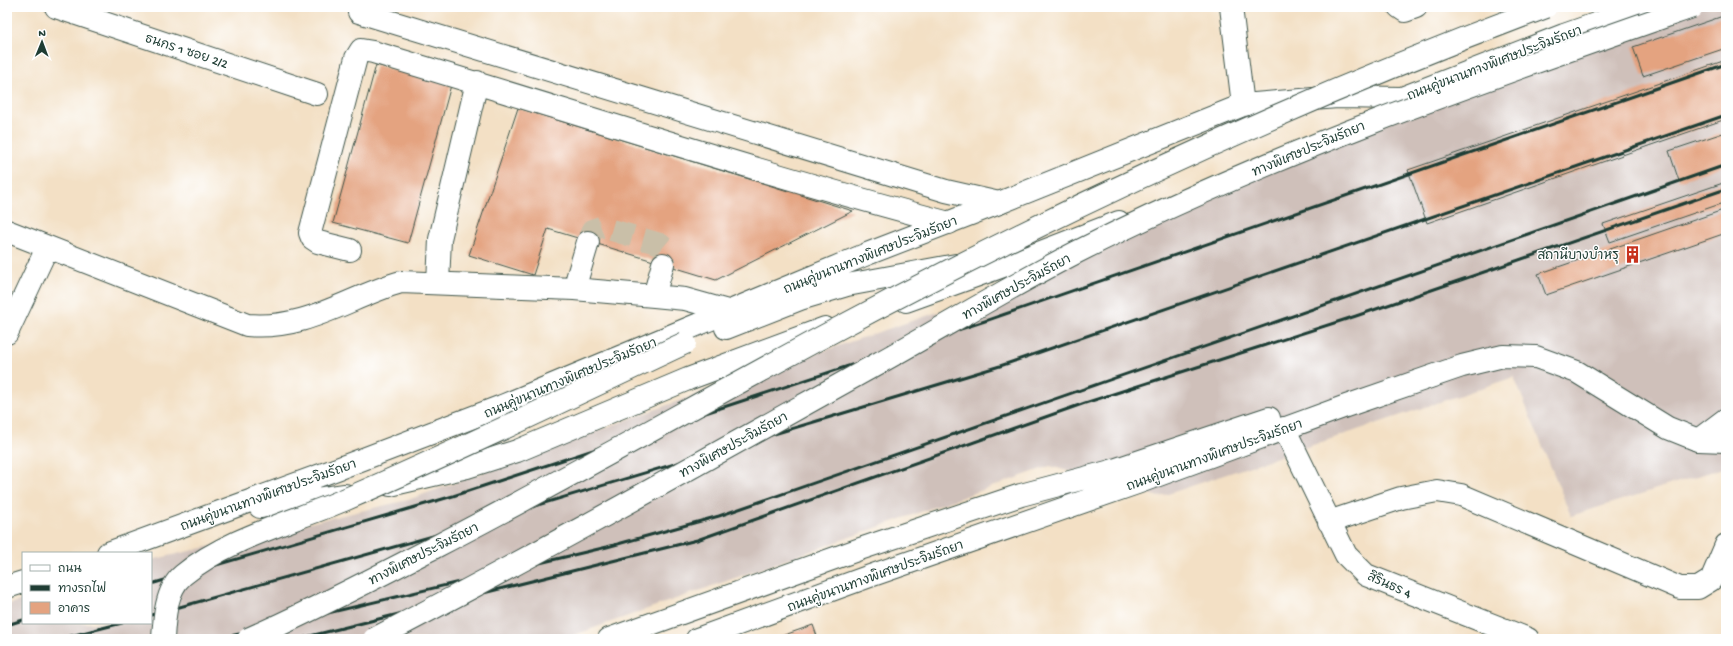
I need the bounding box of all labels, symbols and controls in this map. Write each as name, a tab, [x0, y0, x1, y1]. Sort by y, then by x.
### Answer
street label: ถนนคู่ขนานทางพิเศษประจิมรัถยา	[1404, 21, 1584, 105]
north arrow	[22, 22, 62, 62]
text: N	[38, 28, 46, 40]
street label: ธนกร 1 ซอย 2/2	[143, 32, 230, 73]
street label: ทางพิเศษประจิมรัถยา	[1249, 118, 1368, 181]
street label: ถนนคู่ขนานทางพิเศษประจิมรัถยา	[781, 212, 960, 298]
building icon: สถานีบางบำหรุ	[1622, 244, 1642, 264]
place label: สถานีบางบำหรุ	[1538, 246, 1619, 264]
street label: ทางพิเศษประจิมรัถยา	[959, 250, 1074, 324]
street label: ถนนคู่ขนานทางพิเศษประจิมรัถยา	[481, 333, 660, 423]
street label: ทางพิเศษประจิมรัถยา	[676, 408, 791, 482]
street label: ถนนคู่ขนานทางพิเศษประจิมรัถยา	[1124, 415, 1305, 495]
street label: ถนนคู่ขนานทางพิเศษประจิมรัถยา	[178, 455, 359, 535]
street label: ทางพิเศษประจิมรัถยา	[366, 519, 482, 589]
street label: ถนนคู่ขนานทางพิเศษประจิมรัถยา	[785, 536, 966, 616]
legend	[22, 552, 152, 624]
text: ถนน	[58, 563, 82, 577]
street label: สิรินธร 4	[1365, 568, 1414, 603]
text: ทางรถไฟ	[58, 580, 106, 597]
text: อาคาร	[58, 603, 90, 617]

